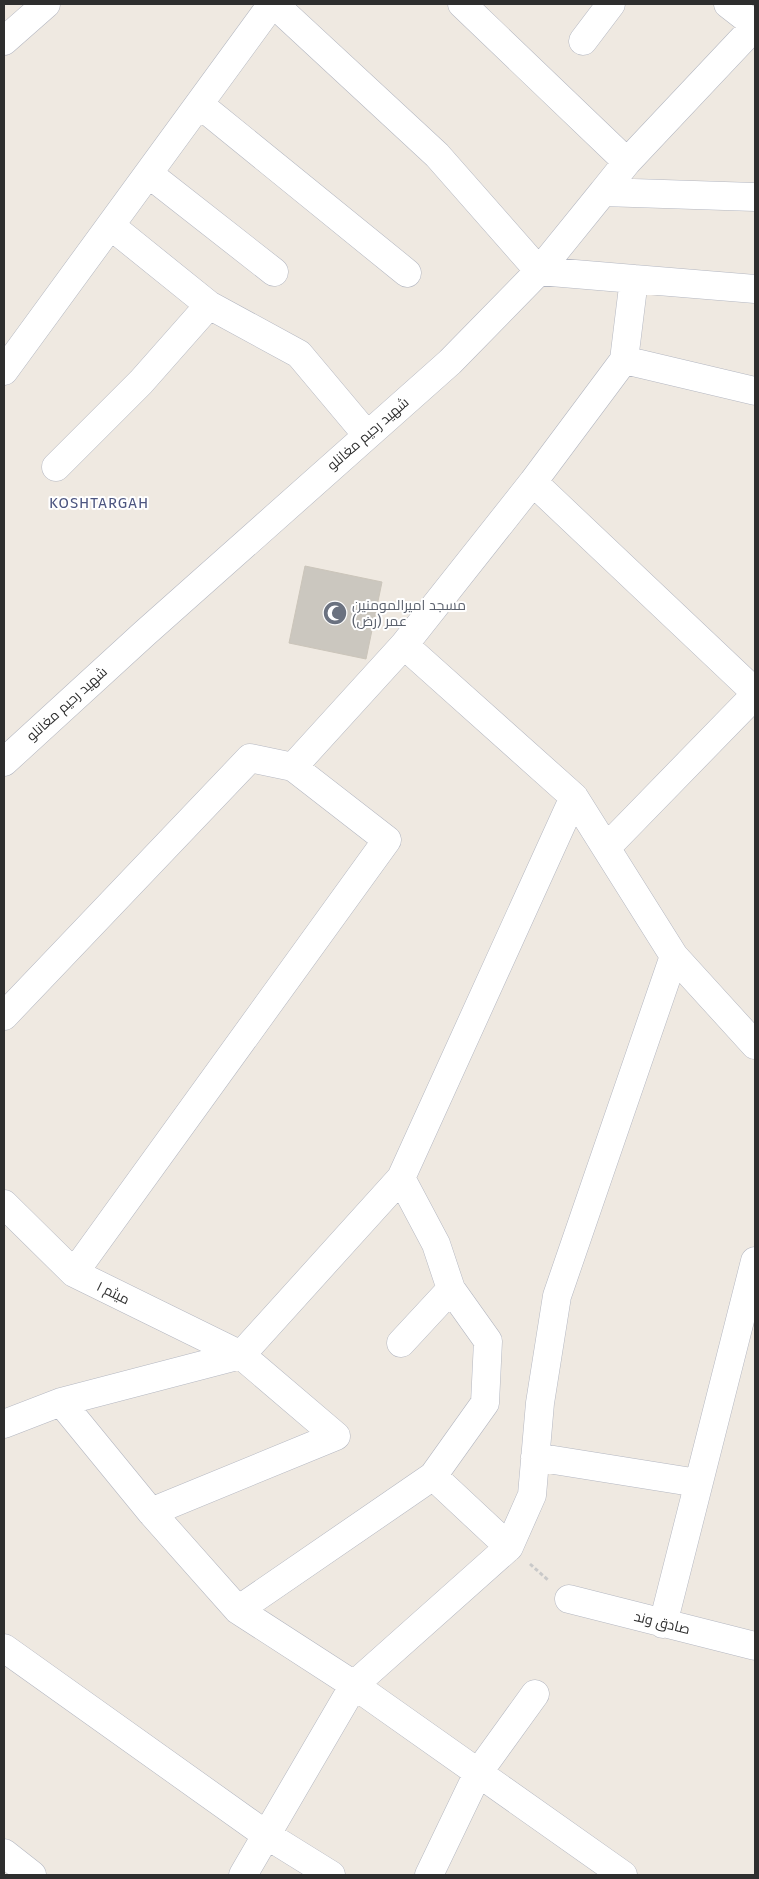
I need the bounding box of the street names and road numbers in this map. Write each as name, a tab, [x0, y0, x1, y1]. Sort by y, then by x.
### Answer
street label: شهید رحیم مغانلو	[324, 394, 413, 475]
street label: شهید رحیم مغانلو	[23, 663, 112, 745]
street label: ۱ میثم	[93, 1278, 132, 1309]
street label: صادق وند	[632, 1608, 692, 1638]

